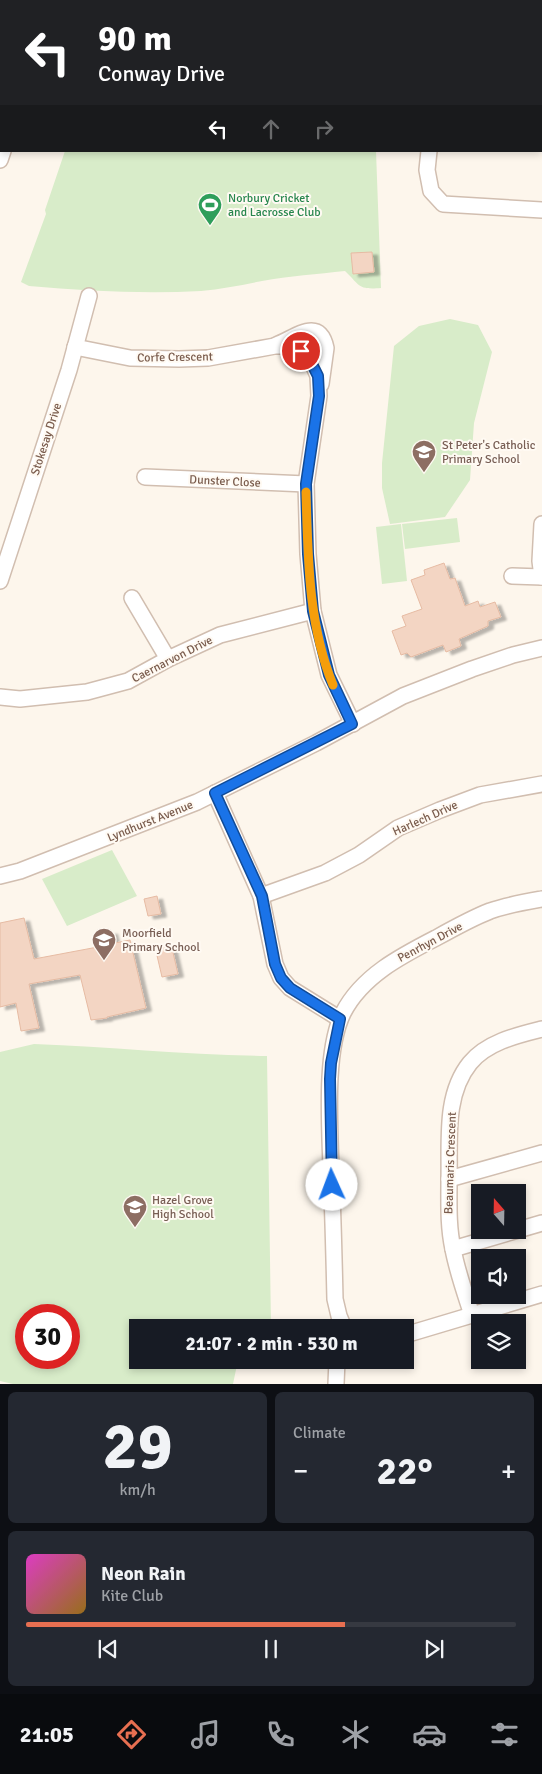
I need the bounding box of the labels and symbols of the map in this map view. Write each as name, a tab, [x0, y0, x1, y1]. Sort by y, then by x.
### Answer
place label: Norbury Cricket and Lacrosse Club	[228, 191, 321, 220]
sports icon: Norbury Cricket and Lacrosse Club	[197, 192, 223, 226]
pin	[280, 330, 322, 372]
street label: Corfe Crescent	[137, 349, 213, 366]
street label: Stokesay Drive	[28, 401, 65, 477]
place label: St Peter's Catholic Primary School	[442, 438, 536, 467]
school or university icon: St Peter's Catholic Primary School	[411, 439, 437, 473]
street label: Dunster Close	[189, 472, 261, 491]
street label: Caernarvon Drive	[129, 633, 215, 686]
street label: Lyndhurst Avenue	[105, 797, 195, 846]
street label: Harlech Drive	[390, 797, 460, 839]
street label: Penrhyn Drive	[395, 919, 465, 966]
place label: Moorfield Primary School	[122, 926, 200, 955]
school or university icon: Moorfield Primary School	[91, 927, 117, 961]
street label: Beaumaris Crescent	[441, 1112, 460, 1214]
position arrow	[305, 1158, 357, 1210]
north arrow	[471, 1184, 526, 1239]
place label: Hazel Grove High School	[152, 1193, 214, 1222]
school or university icon: Hazel Grove High School	[122, 1194, 148, 1228]
speed limit sign: 30	[15, 1304, 80, 1369]

